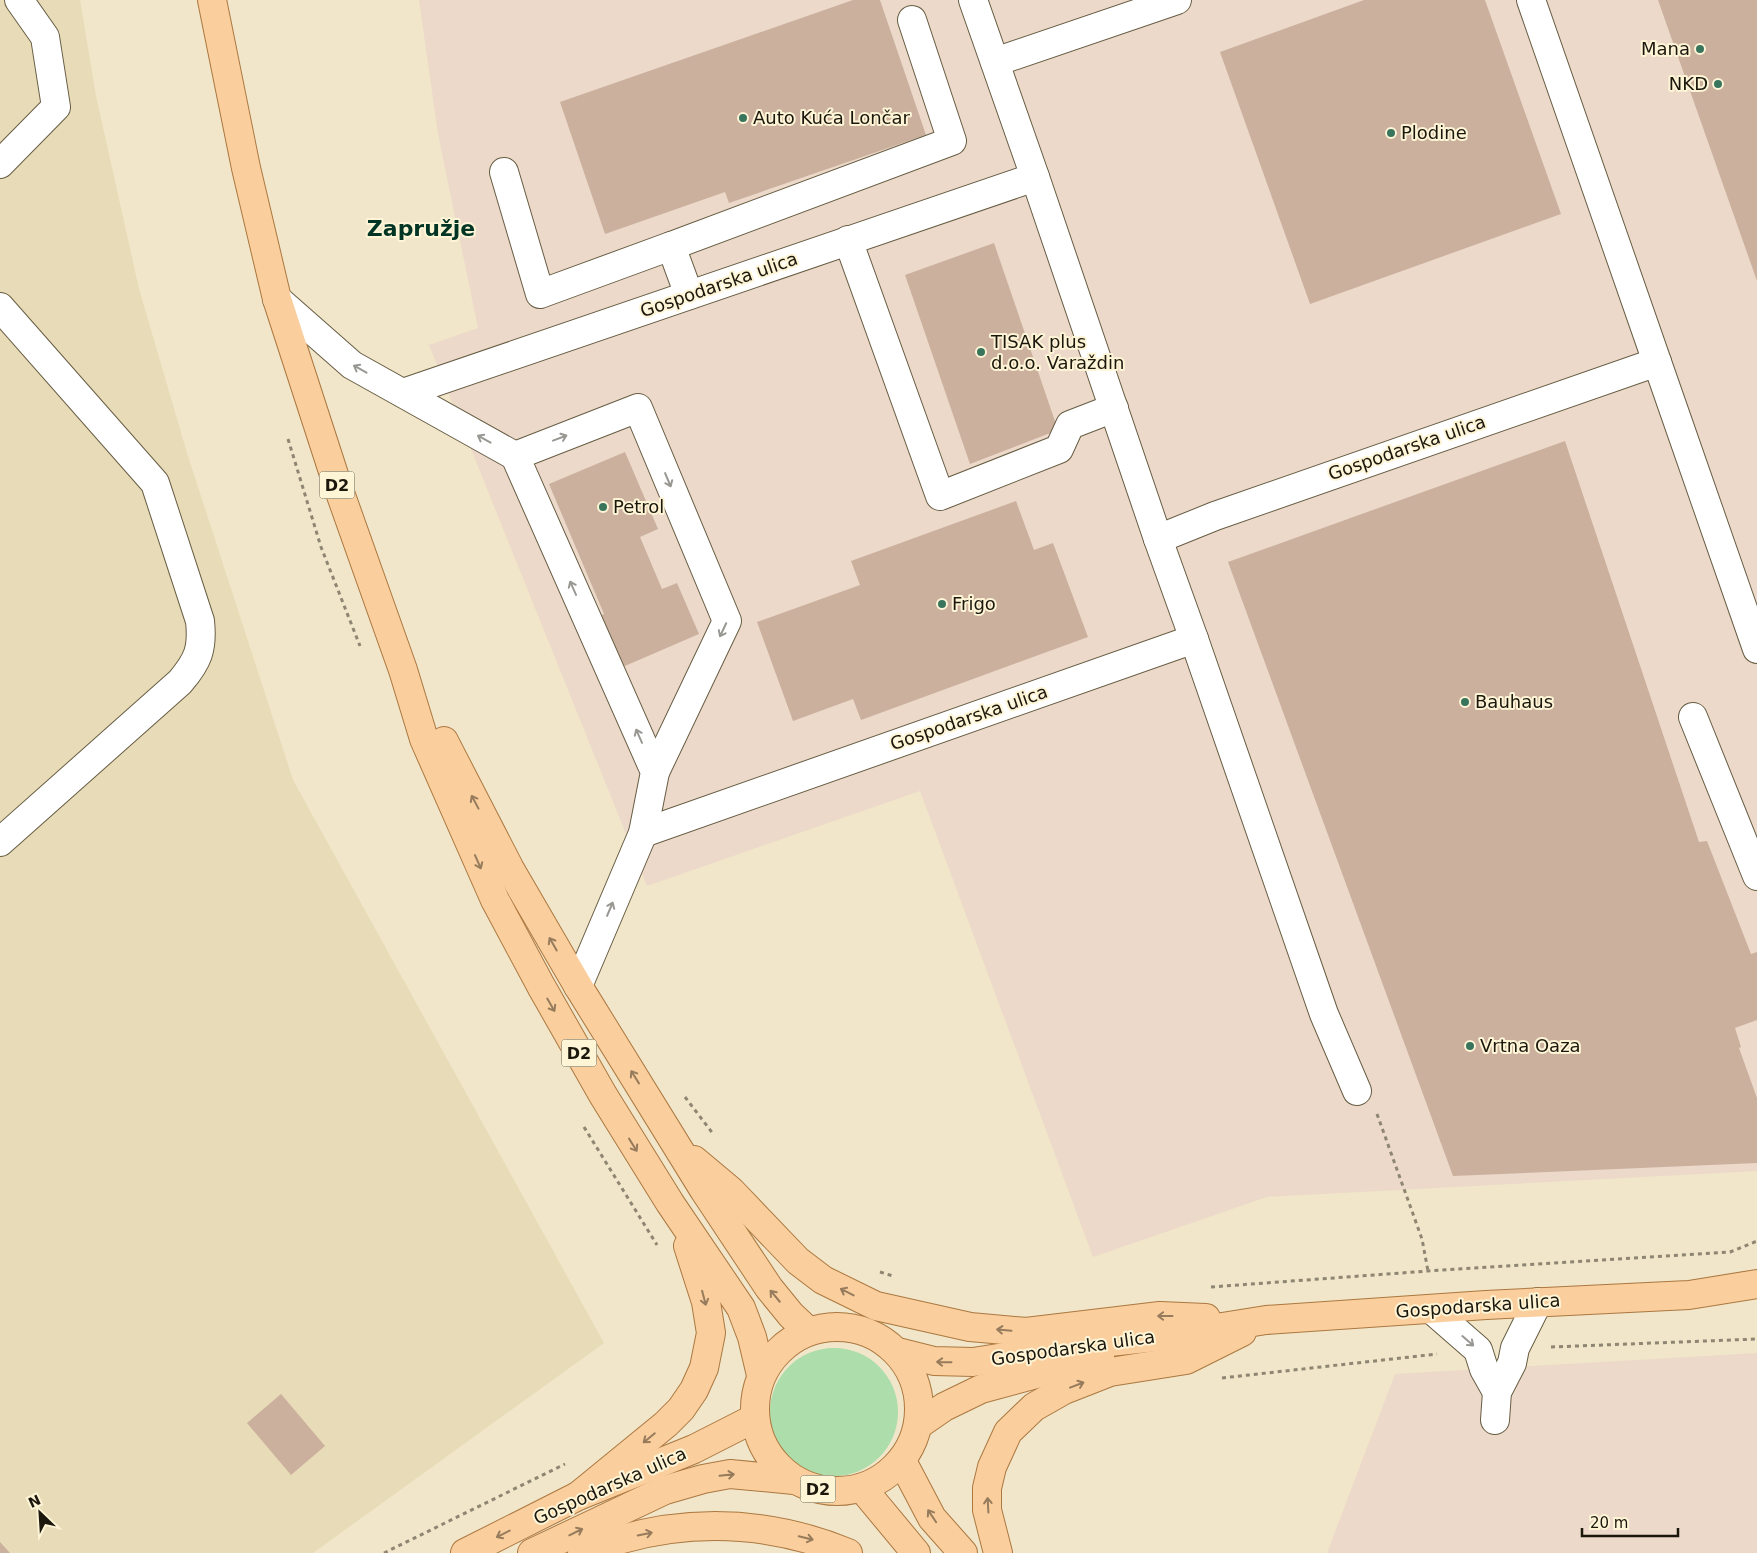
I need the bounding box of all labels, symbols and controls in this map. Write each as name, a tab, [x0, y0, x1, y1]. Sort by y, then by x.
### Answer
place label: Mana	[1641, 38, 1690, 59]
marker: Mana	[1694, 43, 1706, 55]
place label: NKD	[1669, 73, 1708, 94]
marker: NKD	[1712, 78, 1724, 90]
place label: Auto Kuća Lončar	[753, 107, 911, 128]
marker: Auto Kuća Lončar	[737, 112, 749, 124]
place label: Plodine	[1401, 122, 1467, 143]
marker: Plodine	[1385, 127, 1397, 139]
district label: Zapružje	[367, 216, 475, 241]
street label: Gospodarska ulica	[637, 248, 800, 321]
place label: TISAK plus d.o.o. Varaždin	[990, 331, 1124, 373]
marker: TISAK plus d.o.o. Varaždin	[975, 346, 987, 358]
one-way arrow	[353, 364, 368, 374]
street label: Gospodarska ulica	[1325, 411, 1488, 484]
one-way arrow	[477, 433, 491, 443]
one-way arrow	[552, 433, 567, 442]
road number: D2	[320, 472, 354, 498]
one-way arrow	[664, 472, 674, 487]
place label: Petrol	[613, 496, 664, 517]
marker: Petrol	[597, 501, 609, 513]
one-way arrow	[568, 581, 578, 596]
place label: Frigo	[952, 593, 996, 614]
marker: Frigo	[936, 598, 948, 610]
one-way arrow	[717, 622, 727, 637]
street label: Gospodarska ulica	[887, 681, 1050, 754]
place label: Bauhaus	[1475, 691, 1553, 712]
marker: Bauhaus	[1459, 696, 1471, 708]
one-way arrow	[634, 729, 644, 744]
one-way arrow	[470, 795, 479, 810]
one-way arrow	[474, 854, 484, 869]
one-way arrow	[606, 902, 616, 917]
one-way arrow	[548, 938, 558, 952]
one-way arrow	[547, 997, 557, 1011]
place label: Vrtna Oaza	[1480, 1035, 1581, 1056]
road number: D2	[562, 1040, 596, 1066]
marker: Vrtna Oaza	[1464, 1040, 1476, 1052]
one-way arrow	[629, 1071, 639, 1085]
one-way arrow	[629, 1137, 639, 1151]
one-way arrow	[840, 1287, 855, 1296]
one-way arrow	[700, 1289, 710, 1305]
street label: Gospodarska ulica	[1395, 1289, 1561, 1322]
one-way arrow	[770, 1290, 781, 1303]
one-way arrow	[1157, 1311, 1174, 1321]
one-way arrow	[996, 1325, 1012, 1335]
street label: Gospodarska ulica	[990, 1326, 1156, 1369]
one-way arrow	[1461, 1335, 1474, 1346]
one-way arrow	[936, 1357, 952, 1366]
one-way arrow	[1069, 1380, 1084, 1389]
one-way arrow	[642, 1433, 655, 1444]
street label: Gospodarska ulica	[530, 1442, 690, 1529]
one-way arrow	[719, 1470, 735, 1480]
road number: D2	[800, 1476, 836, 1502]
north arrow	[15, 1488, 65, 1538]
text: N	[26, 1491, 43, 1511]
one-way arrow	[983, 1498, 992, 1514]
scale bar	[1582, 1506, 1678, 1538]
one-way arrow	[927, 1509, 937, 1523]
text: 20 m	[1590, 1514, 1628, 1532]
one-way arrow	[568, 1526, 583, 1536]
one-way arrow	[496, 1529, 511, 1539]
one-way arrow	[637, 1529, 653, 1539]
one-way arrow	[798, 1534, 814, 1543]

